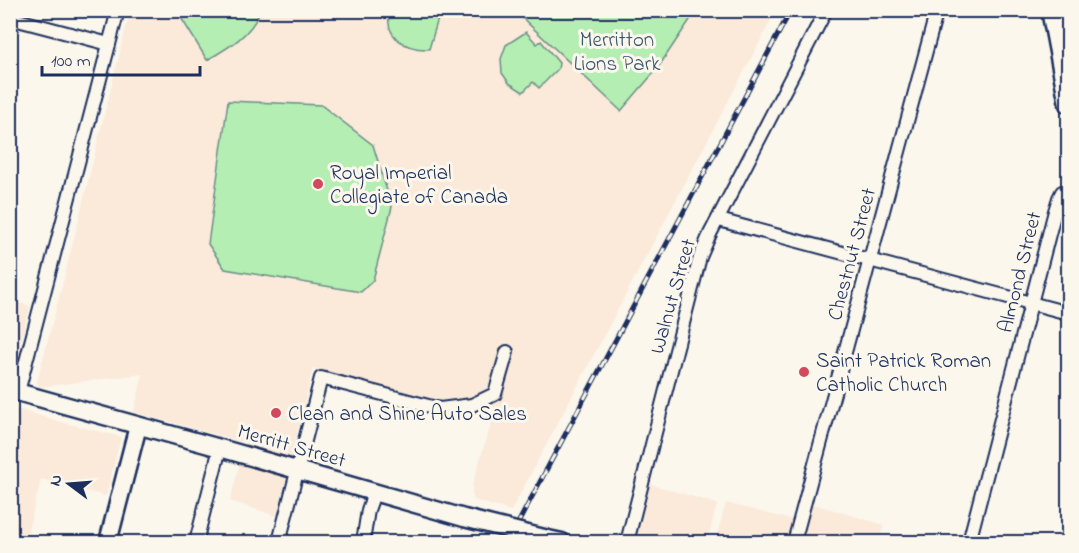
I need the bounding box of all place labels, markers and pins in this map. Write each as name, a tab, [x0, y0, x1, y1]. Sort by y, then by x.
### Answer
place label: Royal Imperial Collegiate of Canada	[330, 159, 508, 215]
marker: Royal Imperial Collegiate of Canada	[311, 177, 325, 191]
place label: Saint Patrick Roman Catholic Church	[816, 347, 991, 401]
marker: Saint Patrick Roman Catholic Church	[797, 365, 811, 379]
place label: Clean and Shine Auto Sales	[288, 400, 527, 430]
marker: Clean and Shine Auto Sales	[269, 406, 283, 420]

